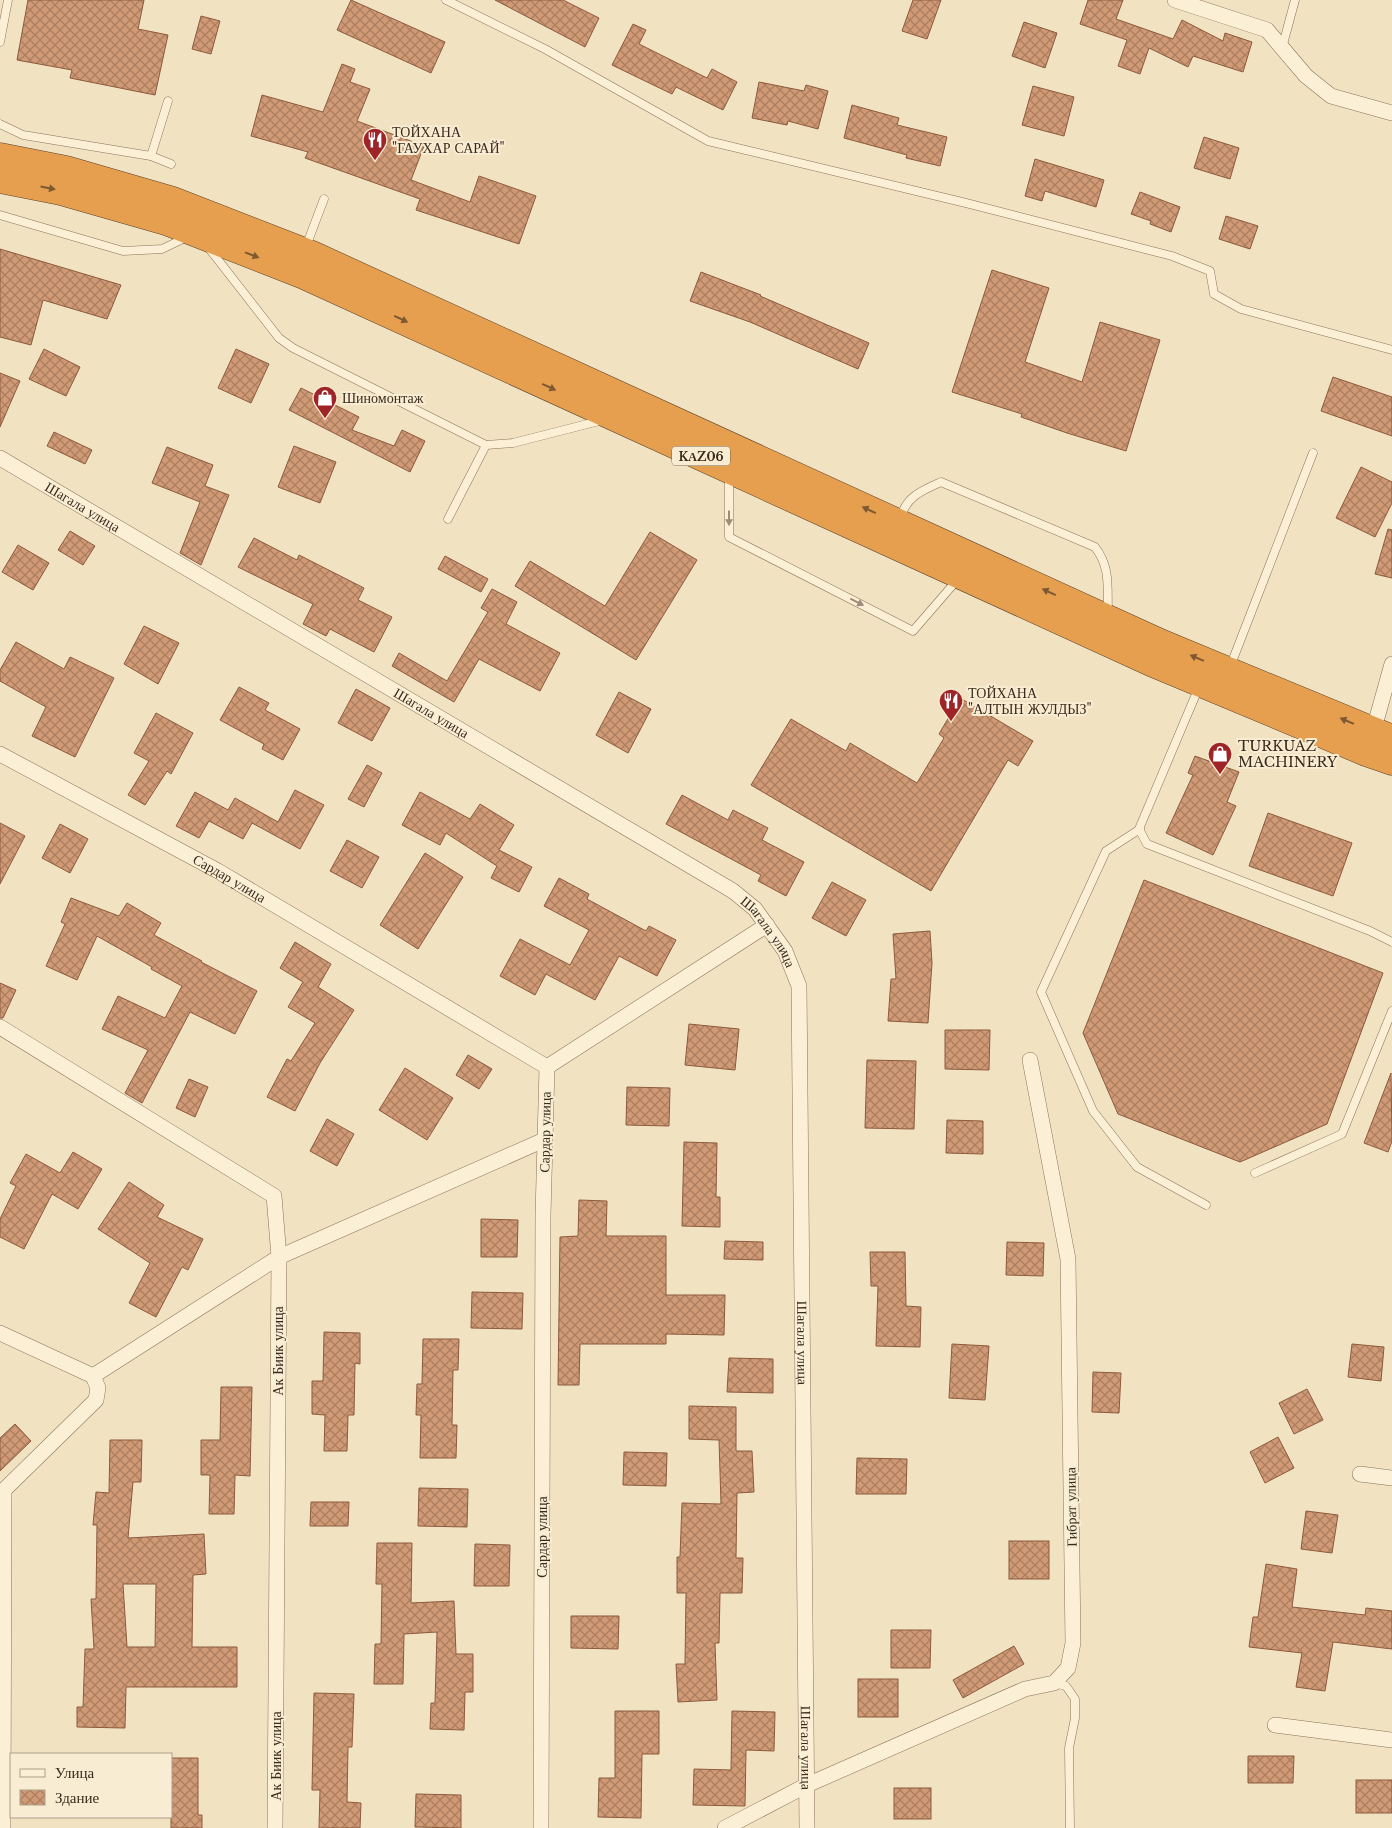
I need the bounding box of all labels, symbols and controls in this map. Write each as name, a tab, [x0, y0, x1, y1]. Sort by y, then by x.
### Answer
place label: ТОЙХАНА "ГАУХАР САРАЙ"	[392, 123, 505, 157]
restaurant icon: ТОЙХАНА "ГАУХАР САРАЙ"	[362, 127, 388, 161]
one-way arrow	[40, 184, 55, 192]
one-way arrow	[245, 251, 259, 259]
one-way arrow	[394, 316, 408, 324]
one-way arrow	[542, 383, 556, 391]
shop icon: Шиномонтаж	[312, 385, 338, 419]
place label: Шиномонтаж	[342, 389, 424, 407]
road number: KАZ06	[672, 446, 730, 466]
street label: Шагала улица	[42, 478, 124, 536]
one-way arrow	[862, 505, 876, 513]
one-way arrow	[725, 510, 733, 526]
one-way arrow	[1041, 587, 1056, 596]
one-way arrow	[850, 598, 864, 606]
one-way arrow	[1190, 654, 1204, 662]
street label: Шагала улица	[390, 684, 473, 742]
place label: ТОЙХАНА "АЛТЫН ЖУЛДЫЗ"	[968, 684, 1092, 718]
restaurant icon: ТОЙХАНА "АЛТЫН ЖУЛДЫЗ"	[938, 688, 964, 722]
one-way arrow	[1340, 717, 1354, 725]
place label: TURKUAZ MACHINERY	[1238, 737, 1338, 771]
shop icon: TURKUAZ MACHINERY	[1207, 741, 1233, 775]
street label: Сардар улица	[190, 850, 270, 907]
street label: Шагала улица	[737, 892, 800, 971]
street label: Сардар улица	[535, 1090, 555, 1173]
street label: Шагала улица	[793, 1301, 812, 1386]
street label: Ак Биик улица	[269, 1306, 287, 1396]
street label: Гибрат улица	[1061, 1466, 1081, 1547]
street label: Сардар улица	[533, 1496, 551, 1578]
street label: Шагала улица	[797, 1706, 816, 1791]
street label: Ак Биик улица	[267, 1711, 285, 1801]
legend	[10, 1753, 172, 1818]
text: Улица	[55, 1763, 94, 1782]
text: Здание	[55, 1788, 99, 1807]

